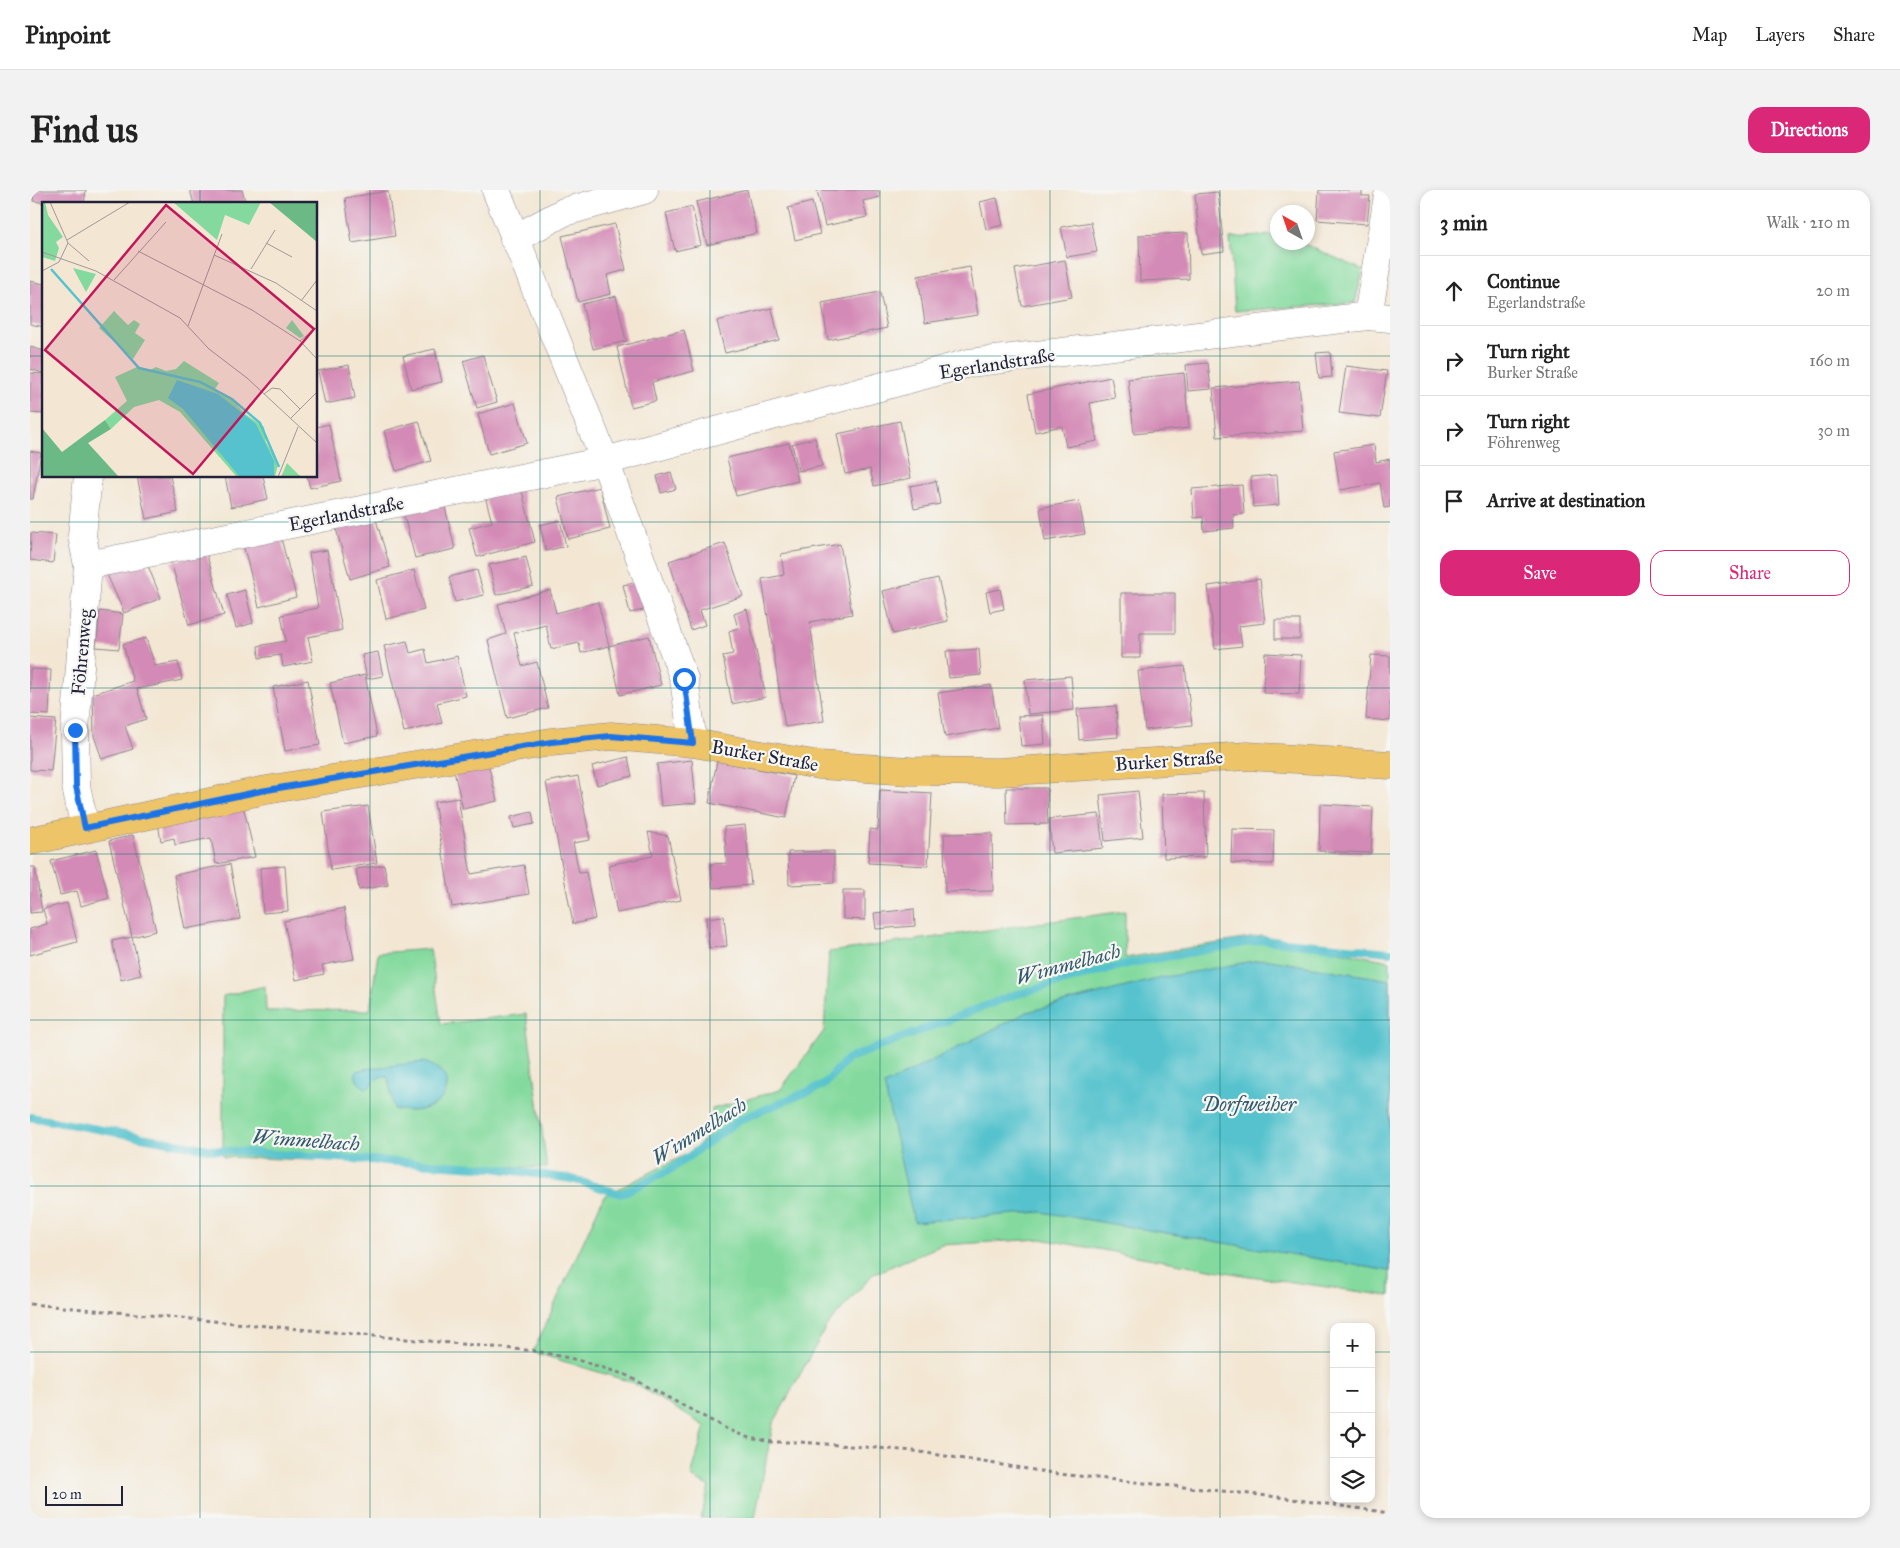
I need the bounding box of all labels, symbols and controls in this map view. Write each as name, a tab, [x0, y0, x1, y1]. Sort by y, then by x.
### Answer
text: Pinpoint	[25, 20, 111, 50]
text: Map	[1692, 24, 1727, 46]
text: Layers	[1755, 24, 1805, 46]
text: Share	[1833, 24, 1875, 46]
button: Directions	[1748, 107, 1870, 153]
text: Find us	[30, 109, 138, 152]
inset map	[42, 202, 318, 478]
north arrow	[1270, 205, 1315, 250]
text: 3 min	[1440, 210, 1488, 236]
text: Walk · 210 m	[1766, 213, 1850, 232]
text: Continue	[1487, 270, 1560, 293]
icon: ahead	[1440, 277, 1468, 305]
text: 20 m	[1816, 281, 1850, 300]
text: Egerlandstraße	[1487, 293, 1585, 312]
text: Turn right	[1487, 340, 1570, 363]
street label: Egerlandstraße	[938, 343, 1057, 385]
icon: right	[1440, 347, 1468, 375]
text: 160 m	[1809, 351, 1850, 370]
text: Burker Straße	[1487, 363, 1578, 382]
text: Turn right	[1487, 410, 1570, 433]
icon: right	[1440, 417, 1468, 445]
text: 30 m	[1817, 421, 1850, 440]
text: Föhrenweg	[1487, 433, 1560, 452]
icon: arrive	[1440, 487, 1468, 515]
text: Arrive at destination	[1487, 489, 1645, 512]
street label: Egerlandstraße	[286, 491, 406, 537]
button: Save	[1440, 550, 1640, 596]
button: Share	[1650, 550, 1850, 596]
street label: Föhrenweg	[66, 608, 98, 696]
route start	[673, 668, 696, 691]
route end	[64, 719, 87, 742]
street label: Burker Straße	[710, 735, 820, 776]
street label: Burker Straße	[1114, 745, 1224, 776]
water label: Wimmelbach	[1013, 938, 1123, 990]
water label: Wimmelbach	[647, 1092, 751, 1170]
water label: Dorfweiher	[1202, 1092, 1298, 1116]
water label: Wimmelbach	[252, 1124, 361, 1156]
map controls	[1330, 1323, 1375, 1503]
button: +	[1330, 1323, 1375, 1368]
button: −	[1330, 1368, 1375, 1413]
button: locate	[1330, 1413, 1375, 1458]
button: layers	[1330, 1458, 1375, 1503]
scale bar	[45, 1483, 122, 1506]
text: 20 m	[52, 1486, 82, 1503]

